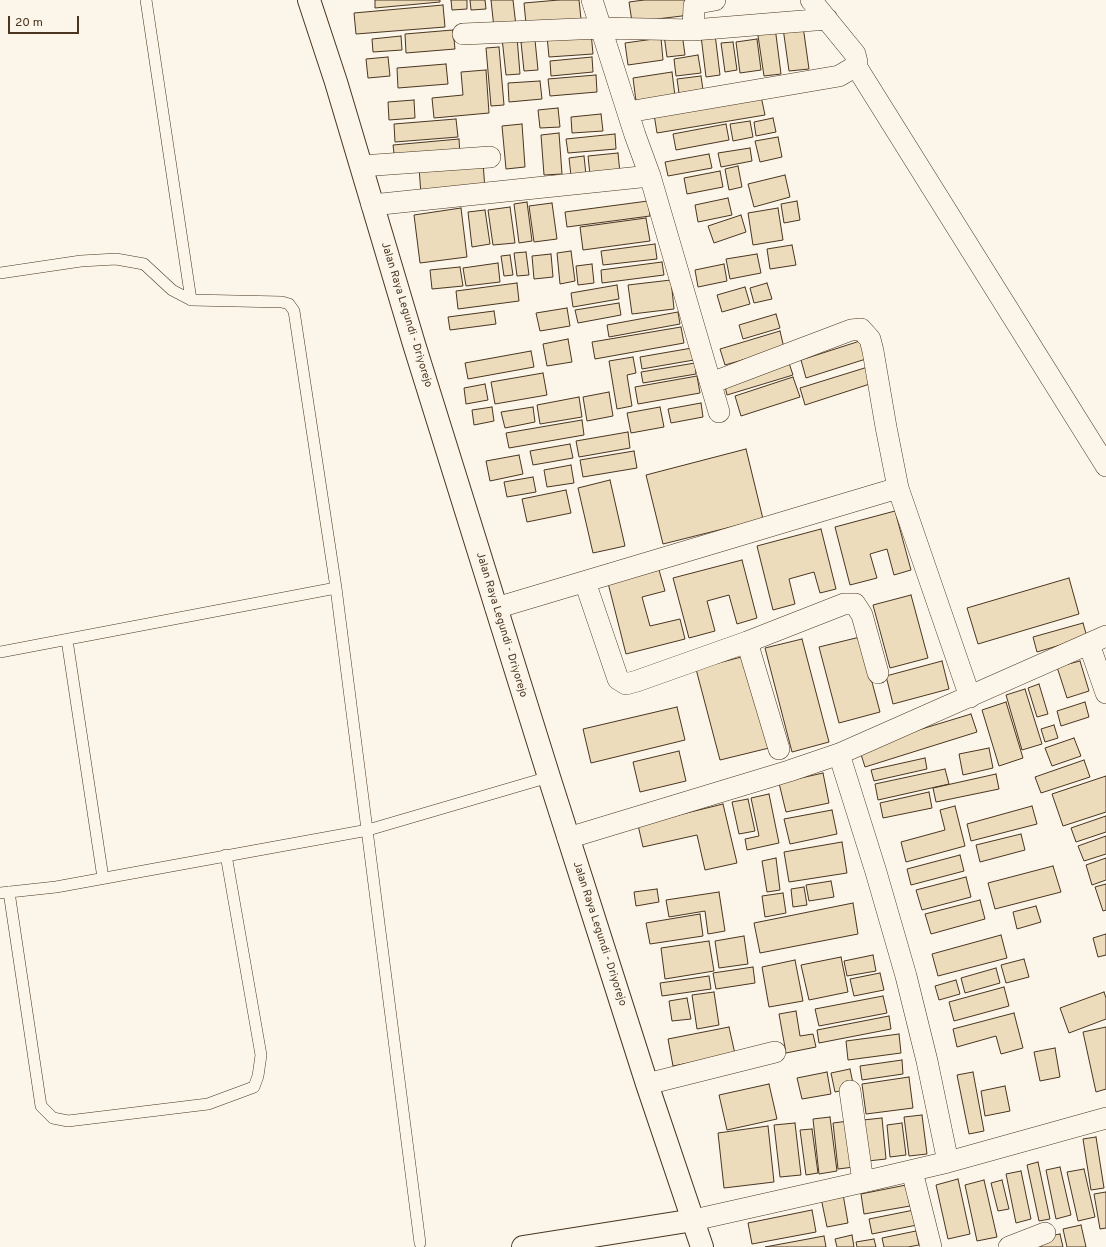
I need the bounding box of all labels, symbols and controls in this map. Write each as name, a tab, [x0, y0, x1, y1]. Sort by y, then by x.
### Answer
scale bar	[10, 8, 81, 34]
text: 20 m	[15, 15, 43, 31]
street label: Jalan Raya Legundi - Driyorejo	[378, 241, 434, 389]
street label: Jalan Raya Legundi - Driyorejo	[473, 551, 529, 699]
street label: Jalan Raya Legundi - Driyorejo	[569, 860, 629, 1008]

